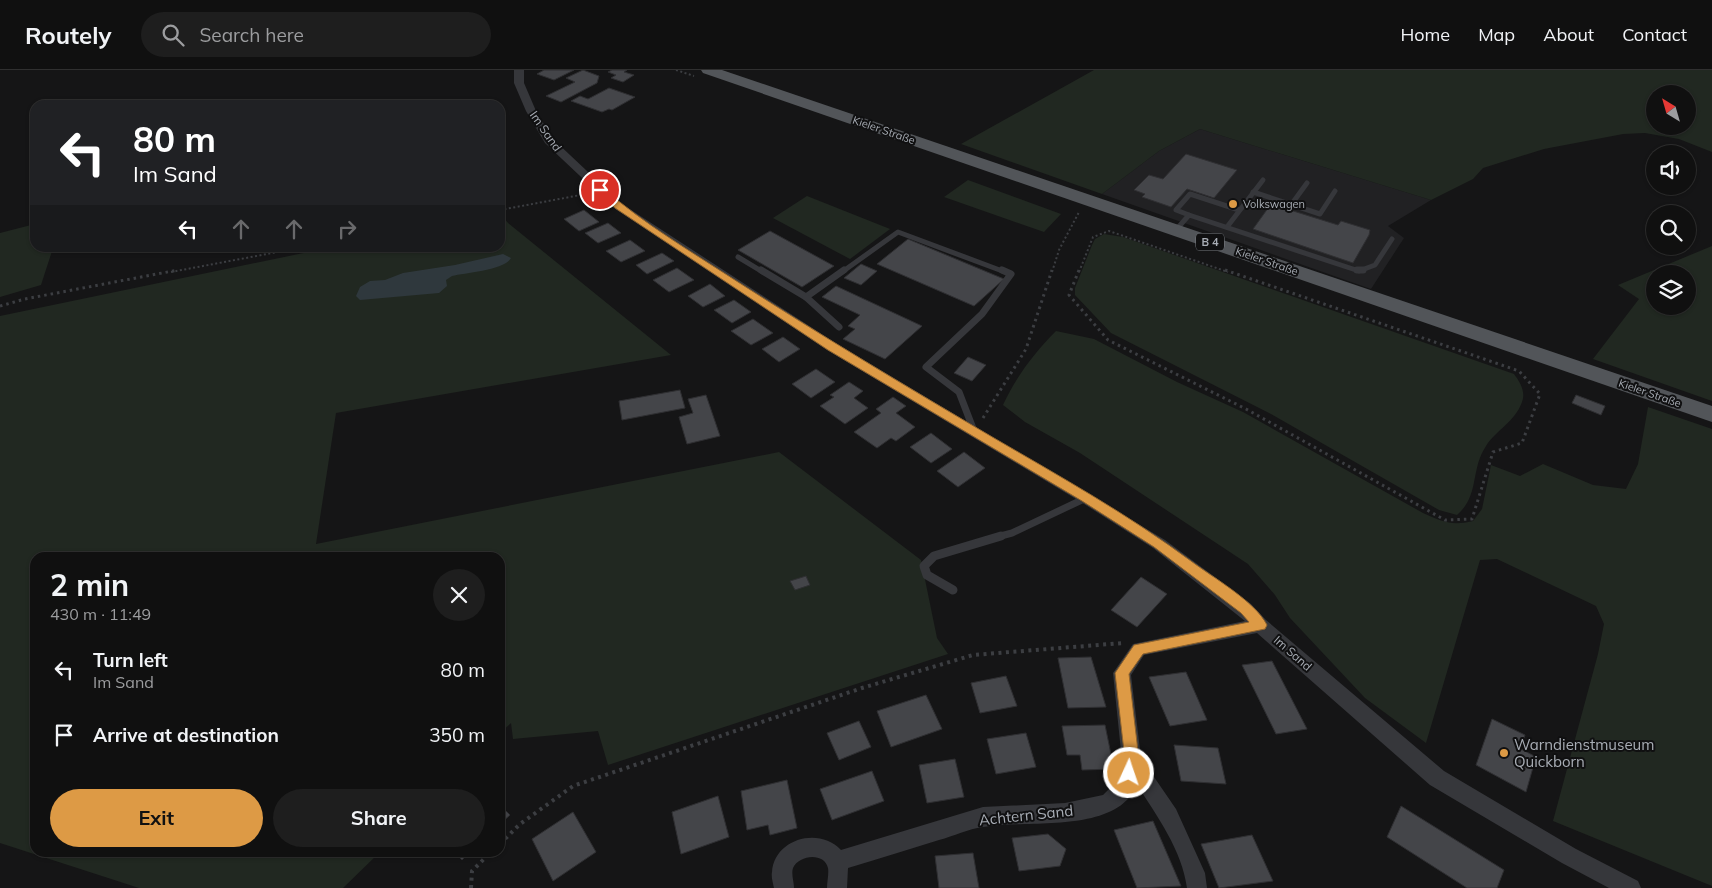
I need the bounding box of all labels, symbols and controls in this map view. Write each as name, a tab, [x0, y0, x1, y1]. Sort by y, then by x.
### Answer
search box	[141, 12, 491, 57]
text: Routely	[25, 20, 111, 50]
icon: search	[159, 21, 187, 49]
text: Search here	[199, 23, 304, 47]
text: Home	[1400, 23, 1450, 46]
text: Map	[1478, 23, 1515, 46]
text: About	[1543, 23, 1594, 46]
text: Contact	[1622, 23, 1687, 46]
north arrow	[1646, 85, 1696, 135]
map controls	[1646, 85, 1696, 315]
street label: Im Sand	[527, 108, 565, 154]
street label: Kieler Straße	[851, 113, 917, 147]
text: 80 m	[133, 117, 216, 161]
icon: left	[50, 120, 115, 185]
button: sound	[1646, 145, 1696, 195]
text: Im Sand	[133, 160, 217, 188]
pin	[579, 169, 621, 211]
icon: arrive	[586, 176, 614, 204]
place label: Volkswagen	[1243, 197, 1305, 211]
marker: Volkswagen	[1227, 198, 1239, 210]
button: search	[1646, 205, 1696, 255]
icon: left	[174, 215, 202, 243]
icon: ahead	[227, 215, 255, 243]
icon: ahead	[280, 215, 308, 243]
icon: right	[333, 215, 361, 243]
road number: B 4	[1196, 233, 1224, 250]
street label: Kieler Straße	[1234, 244, 1300, 278]
button: layers	[1646, 265, 1696, 315]
street label: Kieler Straße	[1617, 376, 1683, 410]
text: 2 min	[50, 566, 129, 604]
button: close	[433, 569, 485, 621]
text: 430 m · 11:49	[50, 604, 151, 624]
street label: Im Sand	[1271, 632, 1315, 674]
text: Turn left	[93, 648, 168, 672]
icon: left	[50, 656, 78, 684]
text: 80 m	[441, 658, 485, 682]
text: Im Sand	[93, 672, 154, 692]
icon: arrive	[50, 721, 78, 749]
text: Arrive at destination	[93, 723, 279, 747]
text: 350 m	[429, 723, 485, 747]
place label: Warndienstmuseum Quickborn	[1514, 735, 1654, 771]
position arrow	[1102, 746, 1154, 798]
marker: Warndienstmuseum Quickborn	[1498, 747, 1510, 759]
button: Exit	[50, 789, 263, 847]
button: Share	[273, 789, 485, 847]
street label: Achtern Sand	[978, 801, 1074, 829]

